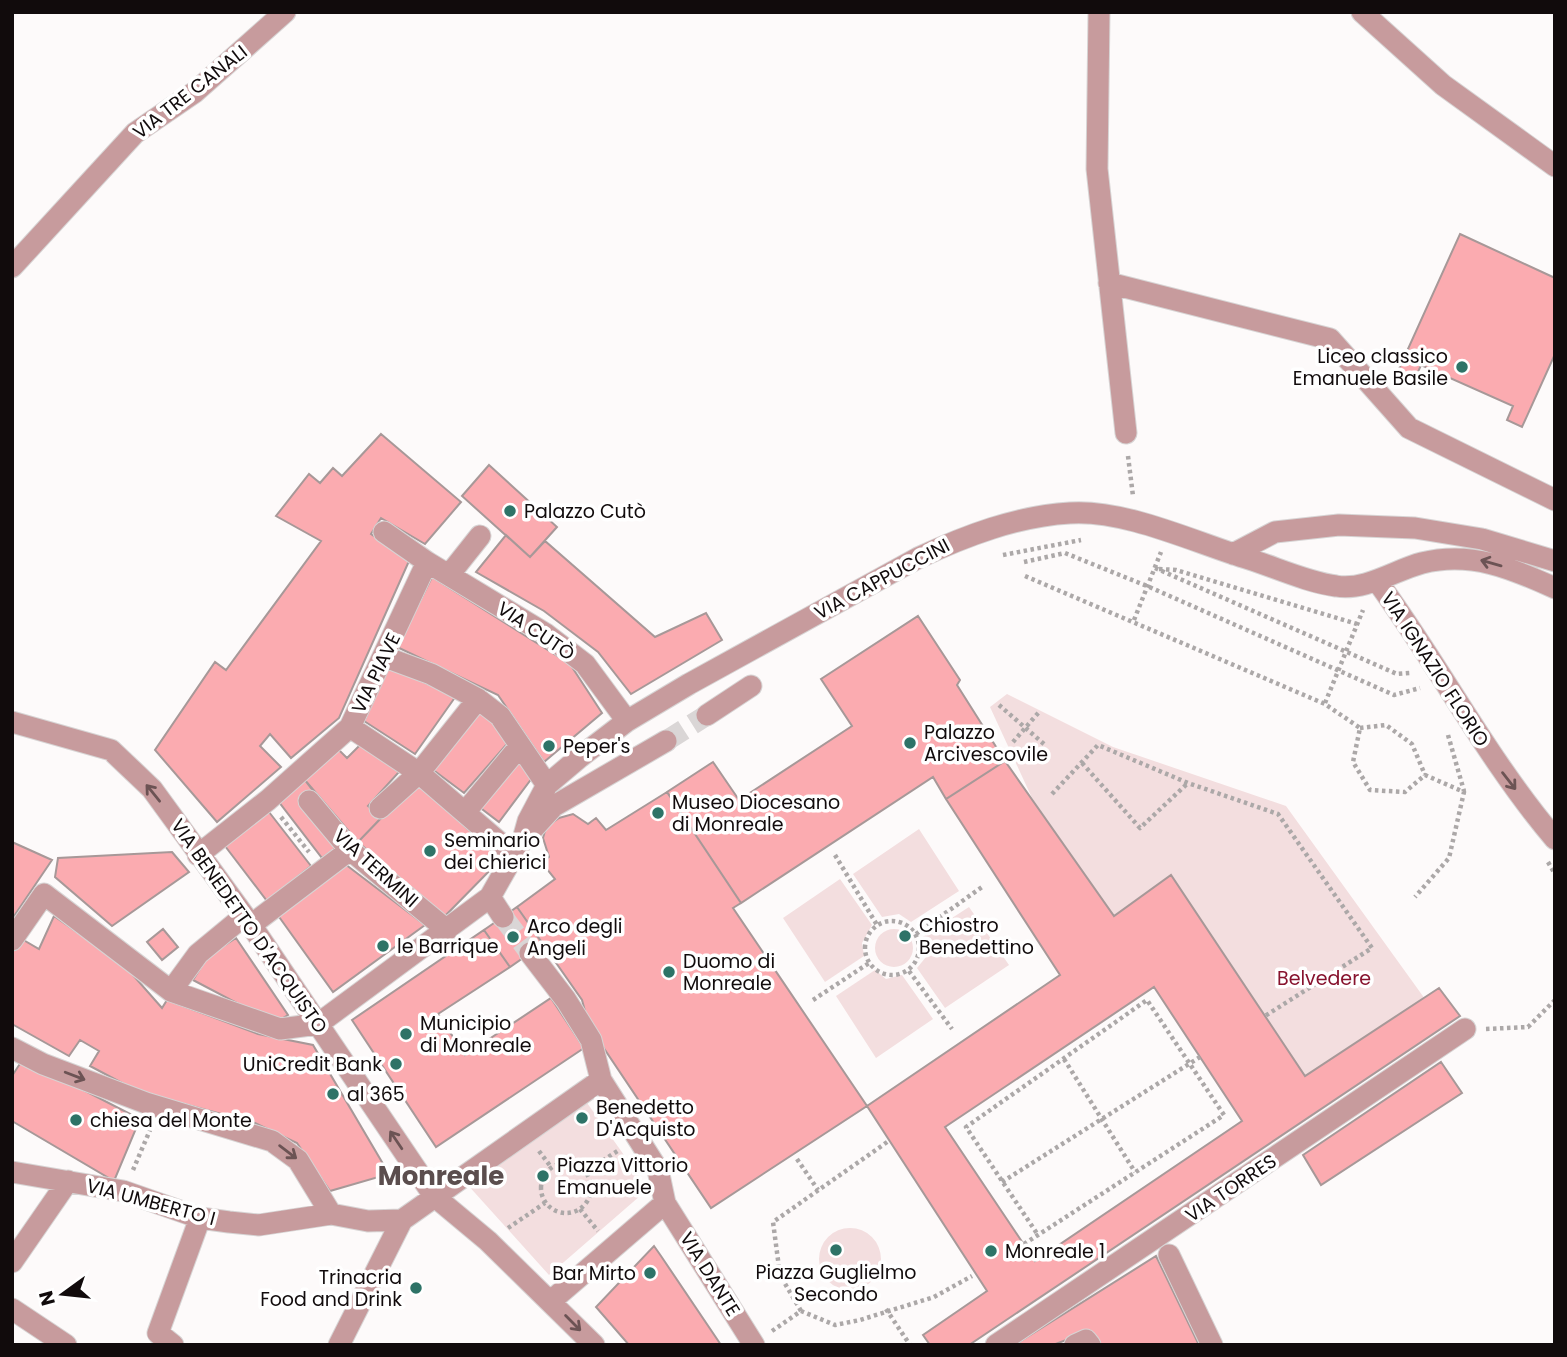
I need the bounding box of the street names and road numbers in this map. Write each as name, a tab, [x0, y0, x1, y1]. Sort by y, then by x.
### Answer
street label: VIA TRE CANALI	[127, 39, 253, 145]
street label: VIA CAPPUCCINI	[810, 532, 954, 626]
street label: VIA IGNAZIO FLORIO	[1375, 586, 1495, 752]
street label: VIA CUTÒ	[492, 595, 580, 667]
street label: VIA PIAVE	[345, 628, 407, 718]
street label: VIA BENEDETTO D'ACQUISTO	[164, 813, 334, 1039]
street label: VIA TERMINI	[328, 822, 424, 914]
street label: VIA TORRES	[1180, 1148, 1282, 1228]
street label: VIA UMBERTO I	[84, 1172, 218, 1232]
street label: VIA DANTE	[673, 1227, 747, 1321]

